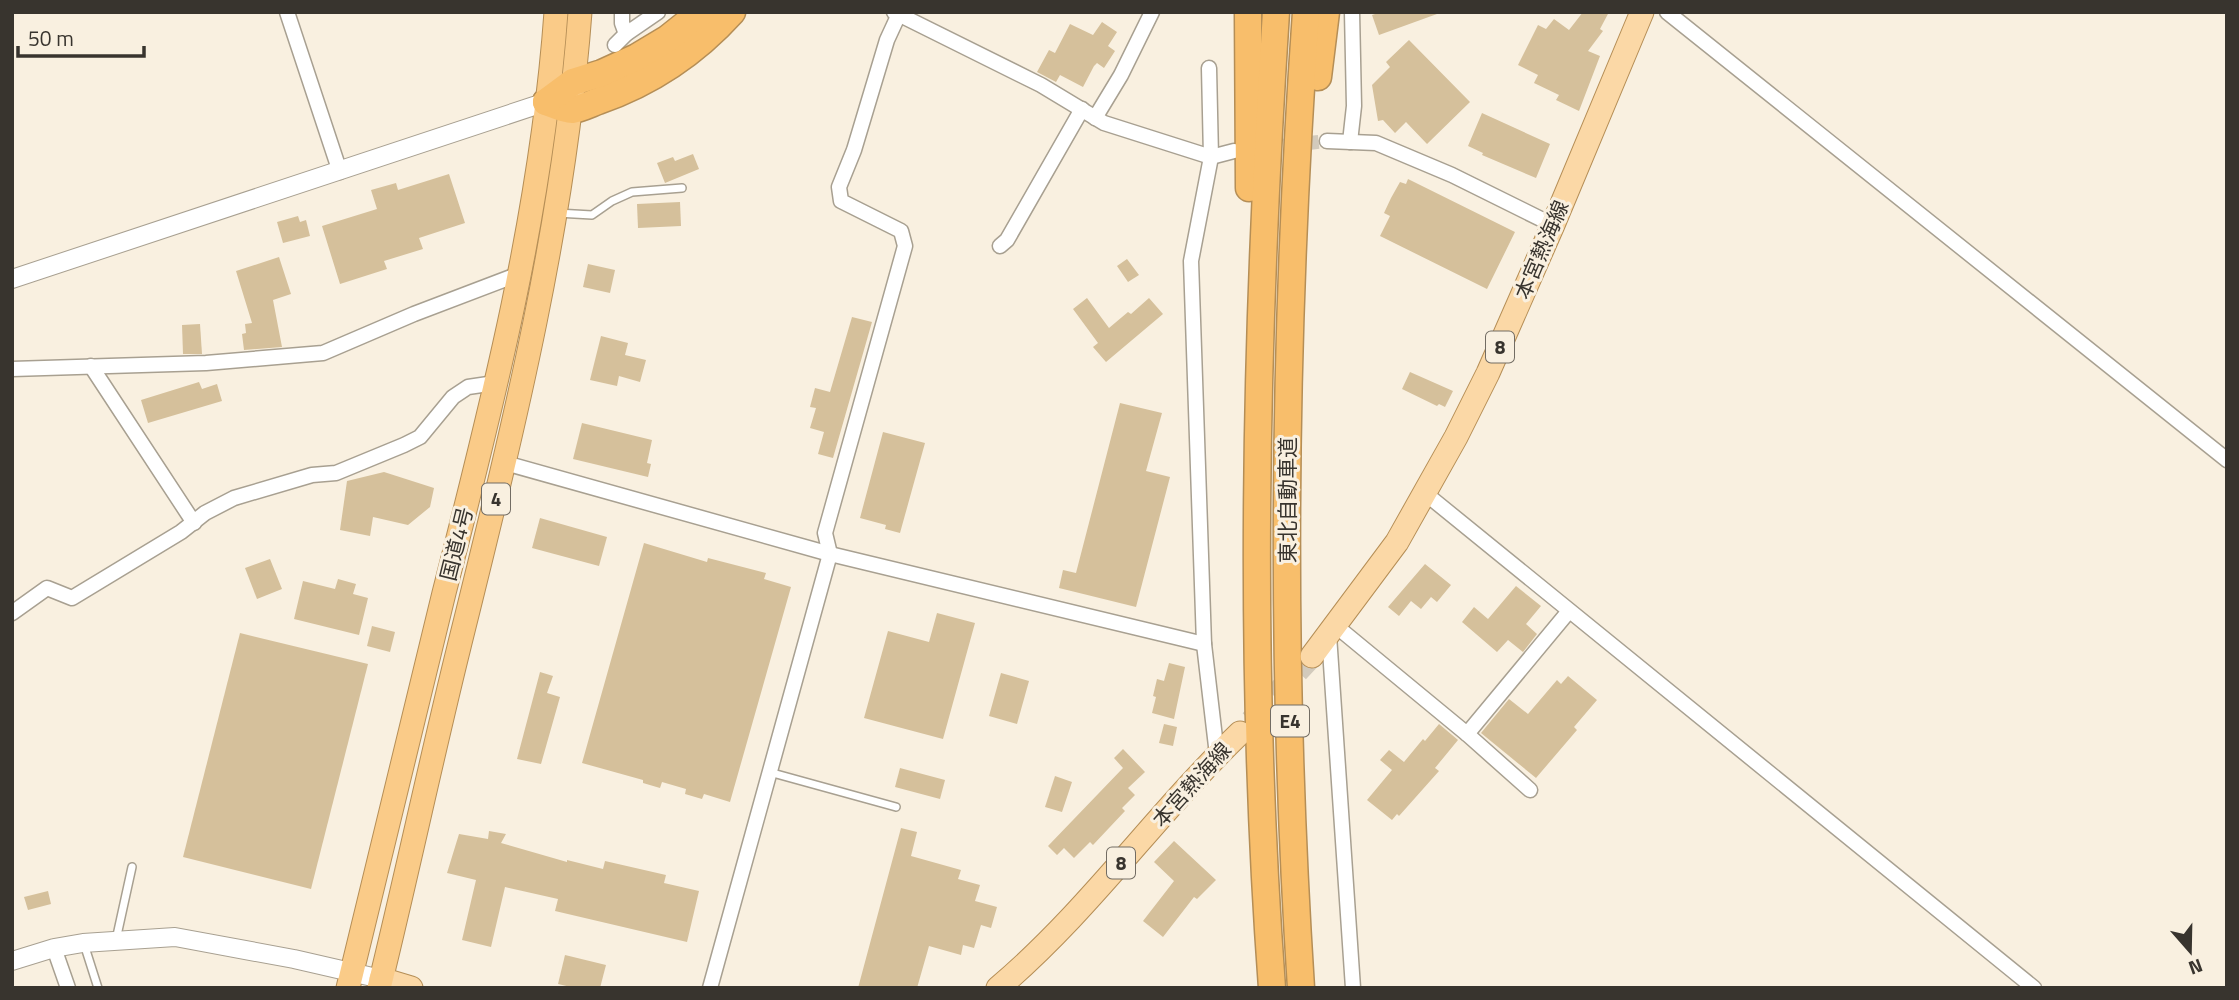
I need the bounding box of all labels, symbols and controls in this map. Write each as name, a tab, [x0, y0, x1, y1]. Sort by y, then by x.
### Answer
scale bar	[18, 14, 144, 58]
text: 50 m	[28, 22, 74, 54]
street label: 本宮熱海線	[1506, 195, 1576, 304]
road number: 8	[1486, 332, 1514, 362]
street label: 東北自動車道	[1271, 437, 1303, 563]
road number: 4	[482, 484, 510, 514]
street label: 国道4号	[431, 504, 481, 584]
road number: E4	[1271, 706, 1309, 736]
street label: 本宮熱海線	[1144, 735, 1238, 834]
road number: 8	[1107, 848, 1135, 878]
north arrow	[2155, 916, 2225, 986]
text: N	[2185, 952, 2207, 983]

